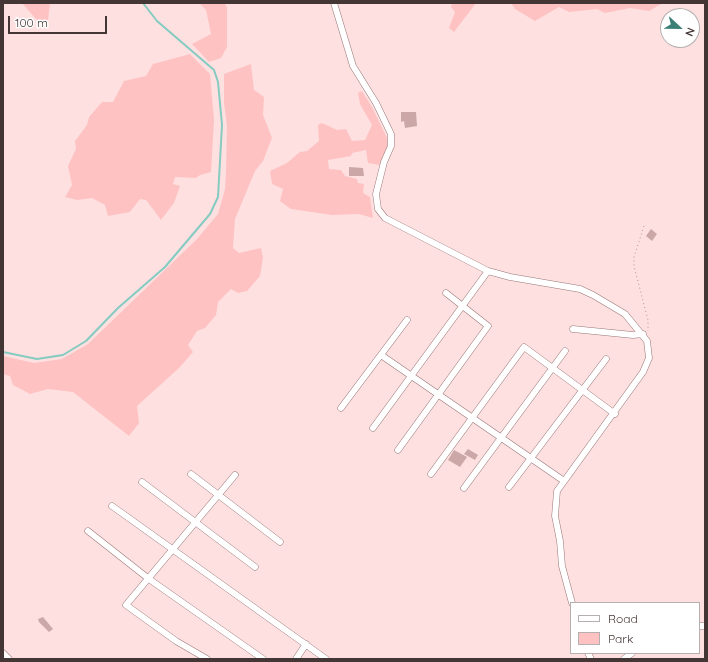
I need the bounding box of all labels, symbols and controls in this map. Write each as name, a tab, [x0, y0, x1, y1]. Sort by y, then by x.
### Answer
scale bar	[10, 8, 109, 34]
north arrow	[660, 8, 700, 48]
text: 100 m	[15, 15, 48, 30]
text: N	[682, 26, 698, 38]
legend	[570, 602, 700, 654]
text: Road	[608, 611, 638, 626]
text: Park	[608, 631, 633, 646]

